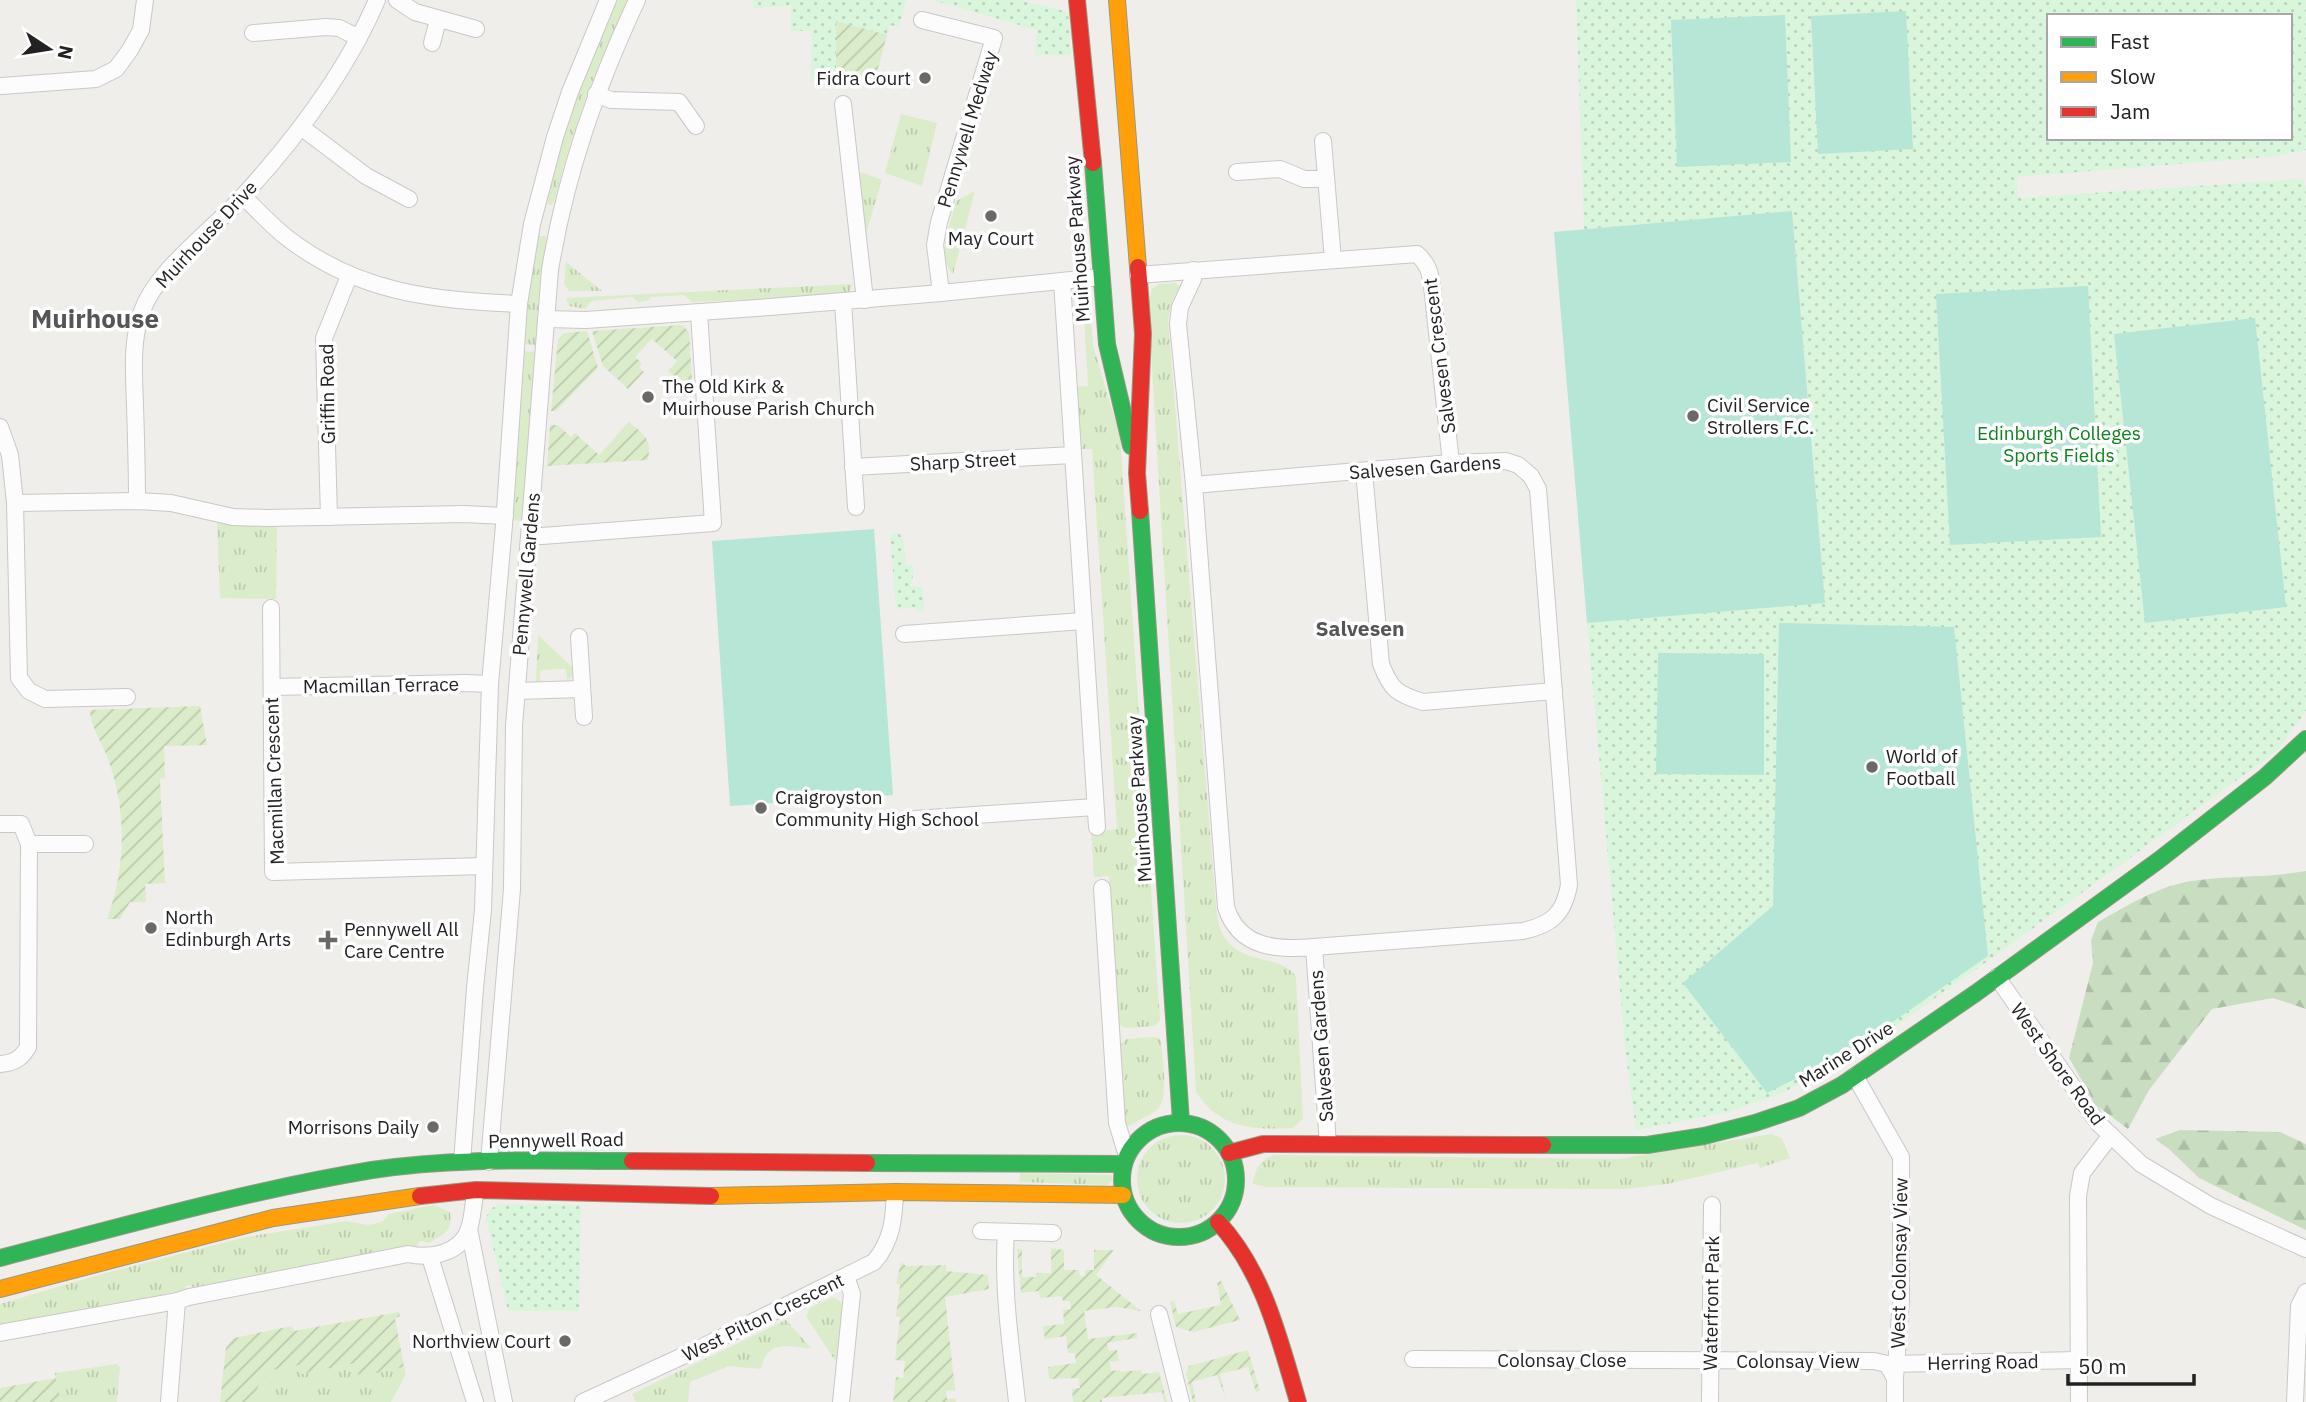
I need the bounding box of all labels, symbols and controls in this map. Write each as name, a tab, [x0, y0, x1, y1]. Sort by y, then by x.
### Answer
north arrow	[14, 14, 84, 84]
legend	[2047, 14, 2292, 140]
text: Fast	[2110, 27, 2150, 55]
text: N	[52, 43, 79, 62]
street label: Pennywell Medway	[932, 47, 1002, 210]
text: Slow	[2110, 62, 2156, 90]
place label: Fidra Court	[816, 66, 911, 90]
marker: Fidra Court	[917, 70, 933, 86]
text: Jam	[2110, 97, 2150, 125]
street label: Muirhouse Parkway	[1059, 154, 1095, 323]
street label: Muirhouse Drive	[150, 175, 262, 293]
marker: May Court	[983, 208, 999, 224]
place label: May Court	[948, 226, 1034, 250]
street label: Salvesen Crescent	[1418, 277, 1460, 435]
district label: Muirhouse	[31, 301, 159, 335]
street label: Griffin Road	[314, 343, 340, 445]
place label: The Old Kirk & Muirhouse Parish Church	[662, 374, 875, 420]
marker: The Old Kirk & Muirhouse Parish Church	[640, 389, 656, 405]
place label: Civil Service Strollers F.C.	[1707, 393, 1814, 439]
marker: Civil Service Strollers F.C.	[1685, 408, 1701, 424]
park label: Edinburgh Colleges Sports Fields	[1977, 421, 2141, 467]
street label: Sharp Street	[909, 446, 1017, 476]
street label: Salvesen Gardens	[1348, 450, 1502, 484]
street label: Pennywell Gardens	[507, 491, 545, 657]
district label: Salvesen	[1315, 614, 1405, 642]
street label: Macmillan Terrace	[303, 672, 459, 698]
street label: Macmillan Crescent	[259, 697, 289, 865]
street label: Muirhouse Parkway	[1121, 714, 1157, 883]
place label: World of Football	[1886, 744, 1958, 790]
marker: World of Football	[1864, 759, 1880, 775]
place label: Craigroyston Community High School	[775, 785, 979, 831]
marker: Craigroyston Community High School	[753, 800, 769, 816]
place label: North Edinburgh Arts	[165, 905, 291, 951]
place label: Pennywell All Care Centre	[344, 917, 459, 963]
marker: North Edinburgh Arts	[143, 920, 159, 936]
marker: Pennywell All Care Centre	[318, 930, 338, 950]
street label: Salvesen Gardens	[1304, 969, 1338, 1123]
street label: West Shore Road	[2006, 998, 2110, 1130]
street label: Marine Drive	[1794, 1015, 1898, 1093]
place label: Morrisons Daily	[288, 1115, 420, 1139]
marker: Morrisons Daily	[425, 1119, 441, 1135]
street label: Pennywell Road	[488, 1127, 624, 1153]
street label: West Colonsay View	[1886, 1177, 1912, 1349]
street label: Waterfront Park	[1698, 1235, 1724, 1371]
street label: West Pilton Crescent	[678, 1267, 848, 1367]
place label: Northview Court	[412, 1329, 551, 1353]
marker: Northview Court	[557, 1333, 573, 1349]
scale bar	[2068, 1342, 2194, 1386]
street label: Colonsay Close	[1497, 1348, 1627, 1372]
street label: Colonsay View	[1736, 1349, 1860, 1373]
street label: Herring Road	[1927, 1349, 2039, 1375]
text: 50 m	[2078, 1352, 2127, 1380]

